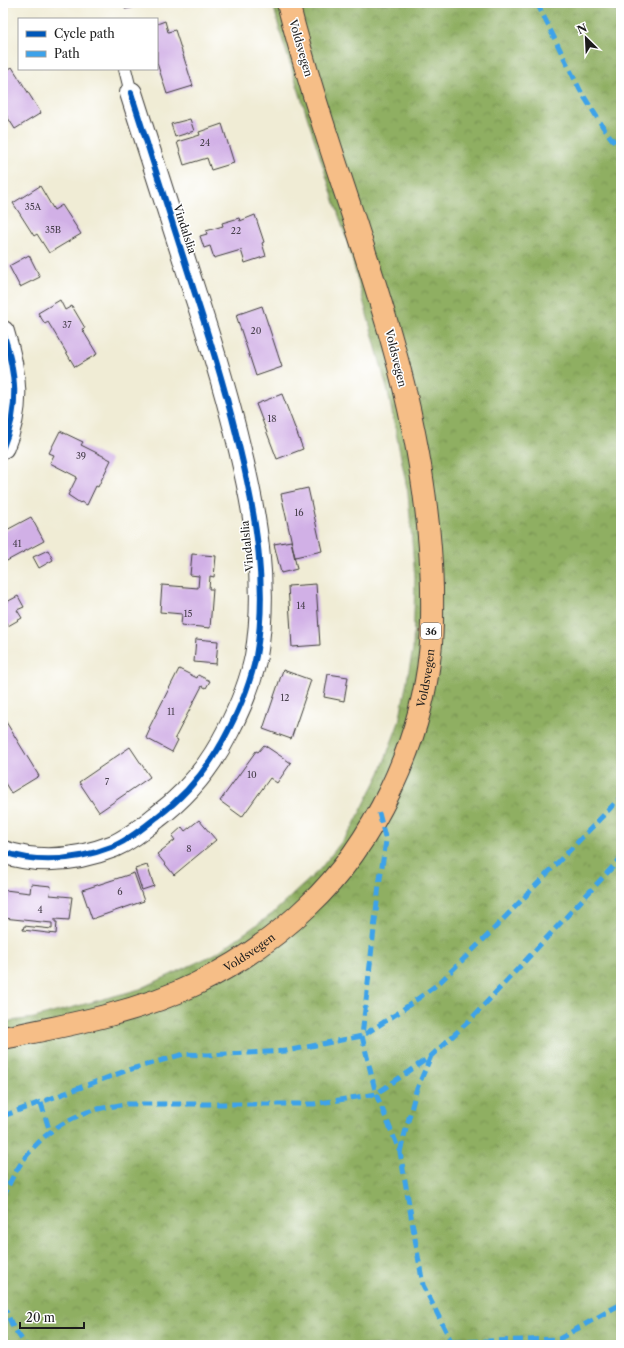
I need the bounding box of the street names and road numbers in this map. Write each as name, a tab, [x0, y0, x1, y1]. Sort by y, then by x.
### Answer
street label: Voldsvegen	[286, 17, 316, 78]
street label: Vindalslia	[170, 202, 200, 256]
street label: Voldsvegen	[382, 327, 410, 388]
street label: Vindalslia	[237, 520, 257, 573]
road number: 36	[421, 623, 441, 639]
street label: Voldsvegen	[413, 648, 438, 710]
street label: Voldsvegen	[220, 930, 278, 975]

